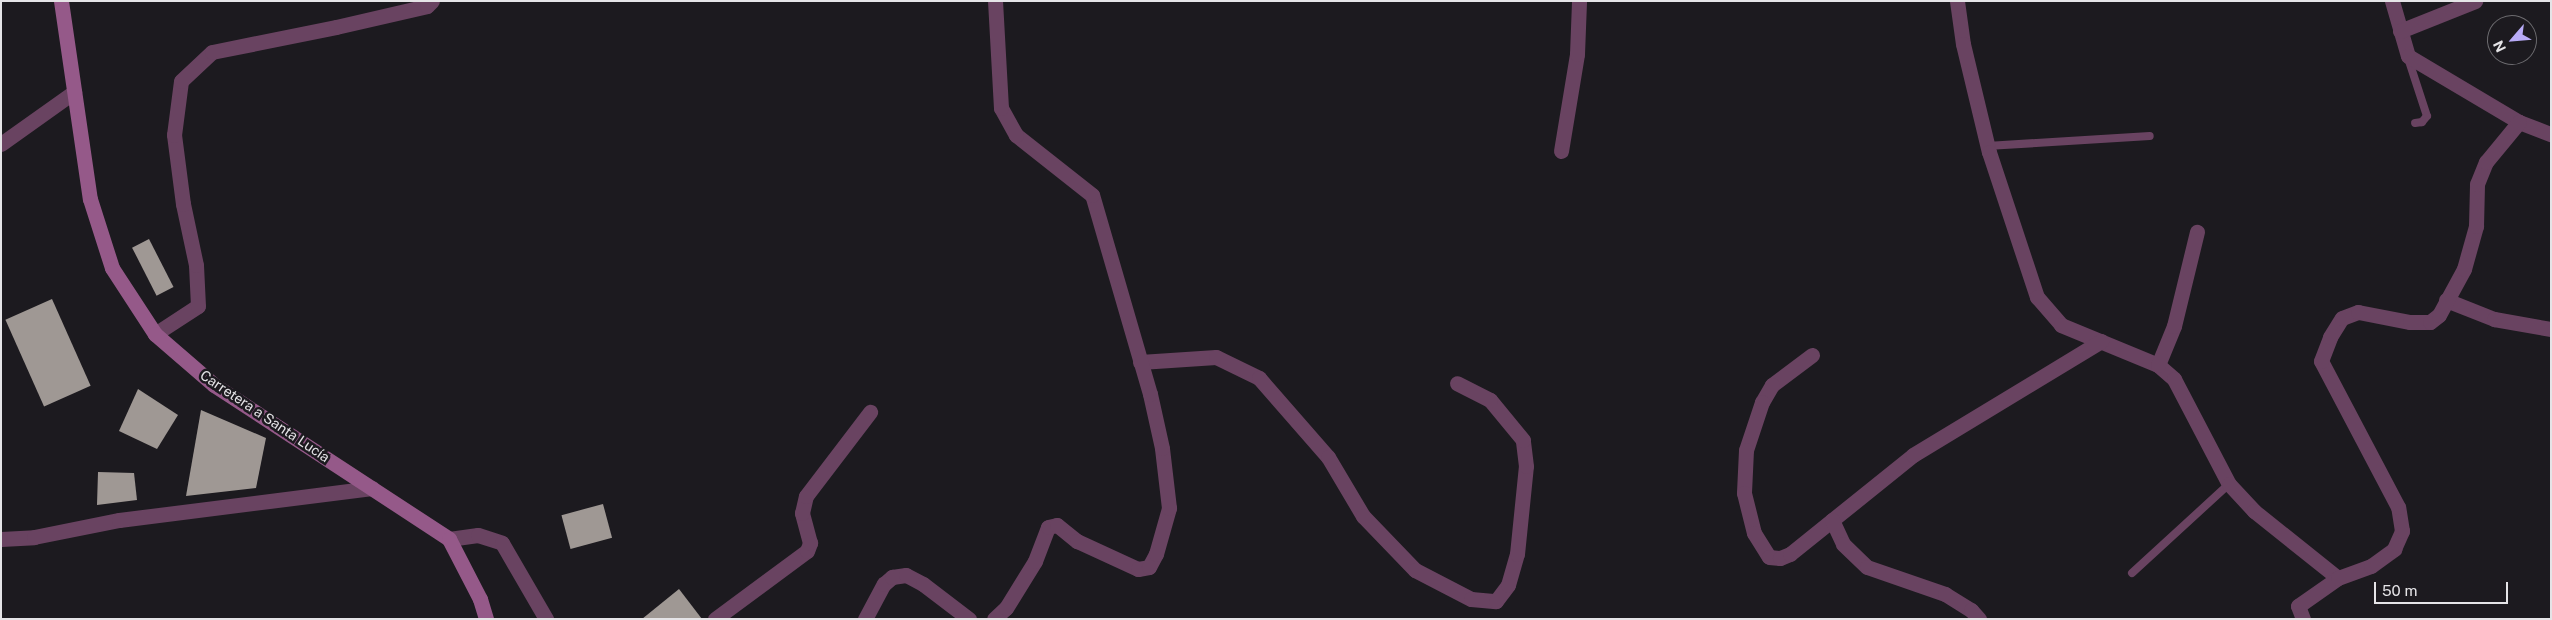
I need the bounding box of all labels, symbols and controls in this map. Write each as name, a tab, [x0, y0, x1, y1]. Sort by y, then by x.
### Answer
north arrow	[2487, 15, 2537, 65]
text: N	[2490, 38, 2509, 55]
street label: Carretera a Santa Lucía	[197, 366, 333, 466]
scale bar	[2377, 572, 2511, 604]
text: 50 m	[2382, 582, 2417, 599]

